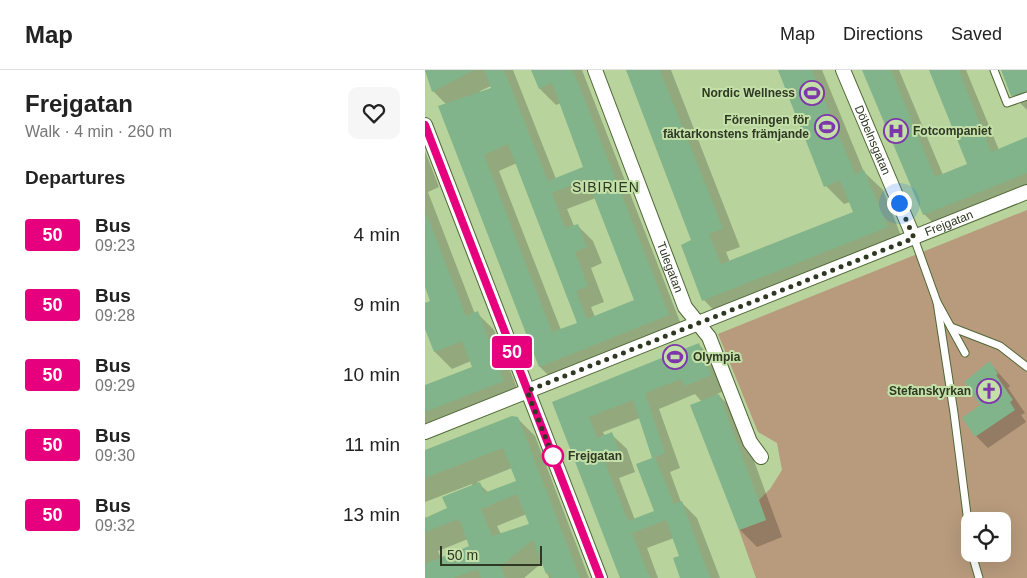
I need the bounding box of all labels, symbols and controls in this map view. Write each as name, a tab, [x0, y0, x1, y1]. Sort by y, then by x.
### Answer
text: Map	[25, 21, 73, 48]
text: Map	[780, 24, 815, 44]
text: Directions	[843, 24, 923, 44]
text: Saved	[951, 24, 1002, 44]
sports icon: Nordic Wellness	[799, 80, 825, 106]
place label: Nordic Wellness	[702, 86, 795, 100]
button: heart	[348, 87, 400, 139]
text: Frejgatan	[25, 90, 133, 117]
street label: Döbelnsgatan	[852, 103, 893, 177]
place label: Föreningen för fäktarkonstens främjande	[663, 113, 809, 141]
sports icon: Föreningen för fäktarkonstens främjande	[814, 114, 840, 140]
hospital icon: Fotcompaniet	[883, 118, 909, 144]
text: Walk · 4 min · 260 m	[25, 123, 172, 140]
place label: Fotcompaniet	[913, 124, 992, 138]
text: Departures	[25, 167, 125, 188]
district label: SIBIRIEN	[572, 179, 640, 195]
your location	[887, 191, 912, 216]
street label: Frejgatan	[923, 207, 975, 239]
text: Bus	[95, 215, 131, 236]
text: 4 min	[354, 224, 400, 245]
text: 50	[42, 225, 63, 245]
text: 09:23	[95, 237, 135, 254]
street label: Tulegatan	[654, 240, 686, 295]
text: Bus	[95, 285, 131, 306]
text: 9 min	[354, 294, 400, 315]
text: 50	[42, 295, 63, 315]
text: 09:28	[95, 307, 135, 324]
line badge: 50	[489, 336, 535, 368]
text: 50	[502, 342, 522, 362]
sports icon: Olympia	[662, 344, 688, 370]
place label: Olympia	[693, 350, 741, 364]
text: Bus	[95, 355, 131, 376]
text: 10 min	[343, 364, 400, 385]
text: 50	[42, 365, 63, 385]
text: 09:29	[95, 377, 135, 394]
church icon: Stefanskyrkan	[976, 378, 1002, 404]
place label: Stefanskyrkan	[889, 384, 971, 398]
text: Bus	[95, 425, 131, 446]
text: 11 min	[344, 434, 400, 455]
text: 50	[42, 435, 63, 455]
marker: Frejgatan	[542, 445, 564, 467]
text: 09:30	[95, 447, 135, 464]
place label: Frejgatan	[568, 449, 622, 463]
text: Bus	[95, 495, 131, 516]
text: 13 min	[343, 504, 400, 525]
text: 50	[42, 505, 63, 525]
map controls	[961, 512, 1011, 562]
button: locate	[961, 512, 1011, 562]
text: 09:32	[95, 517, 135, 534]
scale bar	[440, 543, 543, 566]
text: 50 m	[447, 547, 478, 563]

